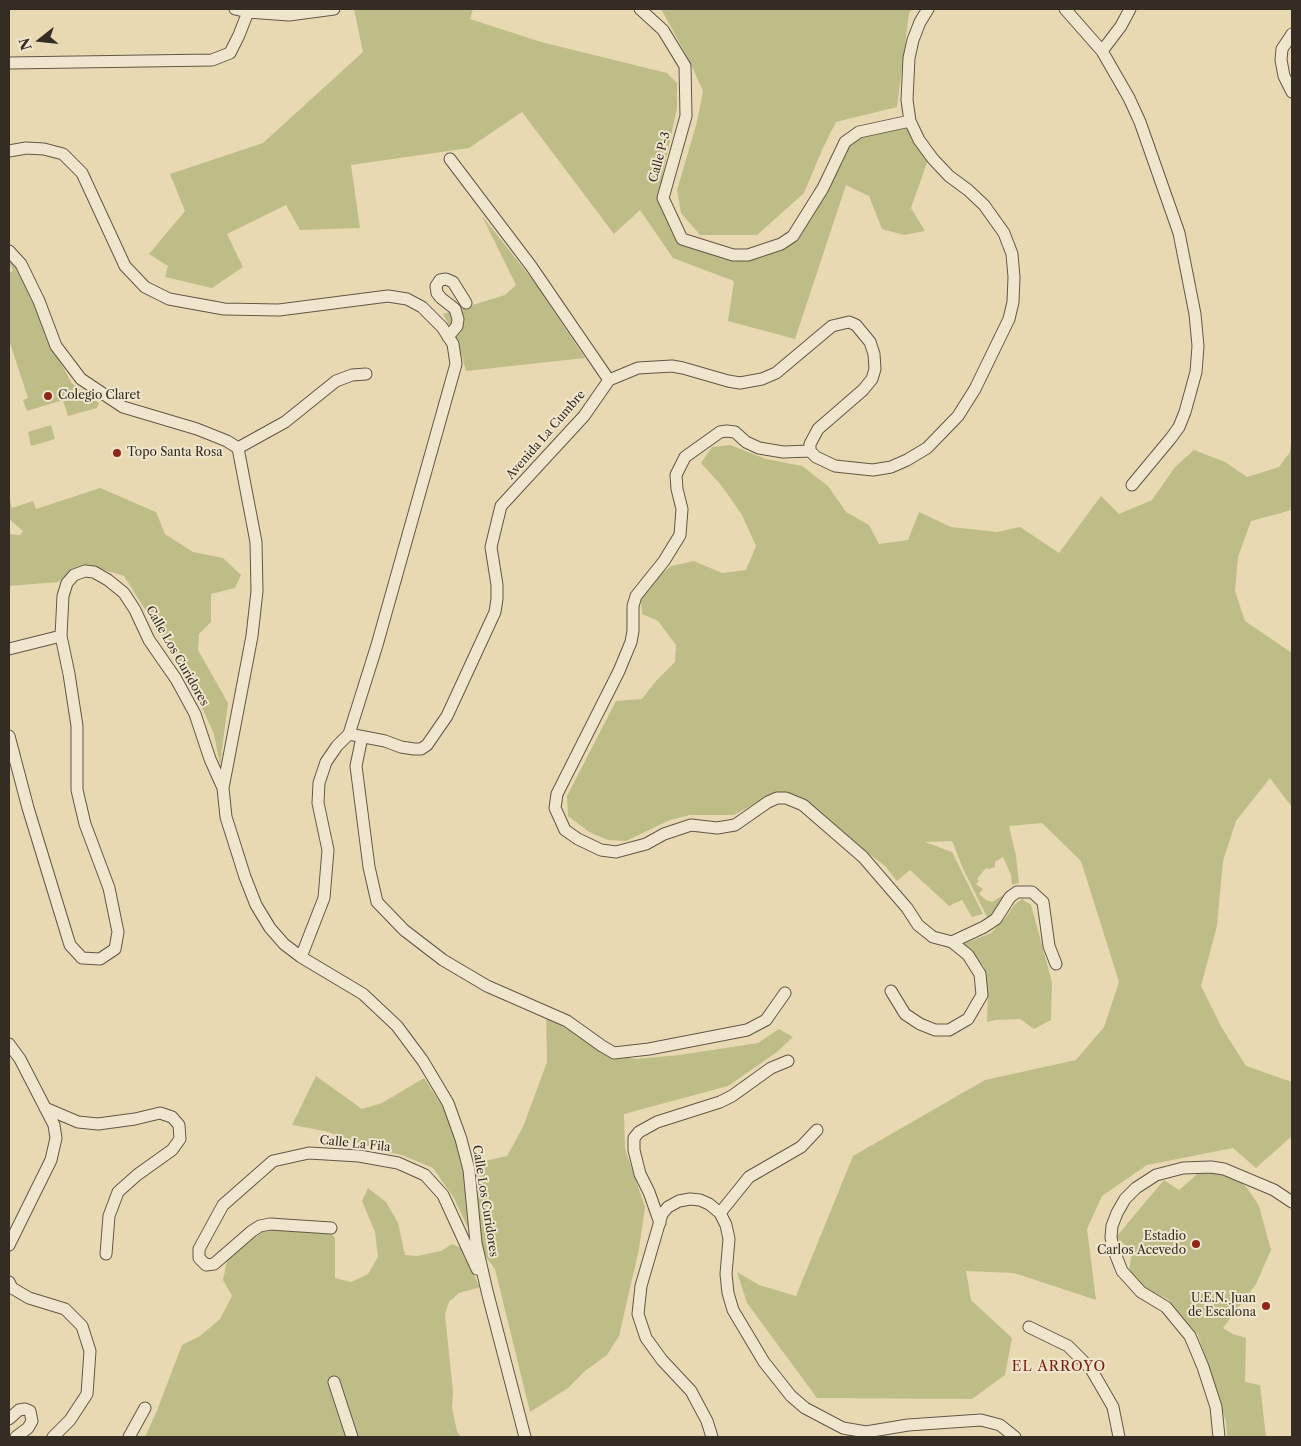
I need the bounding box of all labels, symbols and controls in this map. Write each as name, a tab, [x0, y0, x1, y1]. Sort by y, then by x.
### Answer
north arrow	[15, 15, 65, 65]
text: N	[15, 36, 36, 52]
street label: Calle P-3	[646, 130, 674, 184]
street label: Avenida La Cumbre	[503, 388, 589, 482]
place label: Colegio Claret	[58, 389, 140, 403]
marker: Colegio Claret	[42, 390, 54, 402]
place label: Topo Santa Rosa	[127, 446, 222, 460]
marker: Topo Santa Rosa	[111, 447, 123, 459]
street label: Calle Los Curidores	[142, 603, 212, 709]
street label: Calle La Fila	[319, 1133, 391, 1155]
street label: Calle Los Curidores	[469, 1144, 501, 1258]
place label: Estadio Carlos Acevedo	[1097, 1230, 1186, 1258]
marker: Estadio Carlos Acevedo	[1190, 1238, 1202, 1250]
place label: U.E.N. Juan de Escalona	[1188, 1292, 1256, 1320]
marker: U.E.N. Juan de Escalona	[1260, 1300, 1272, 1312]
district label: EL ARROYO	[1011, 1359, 1107, 1375]

